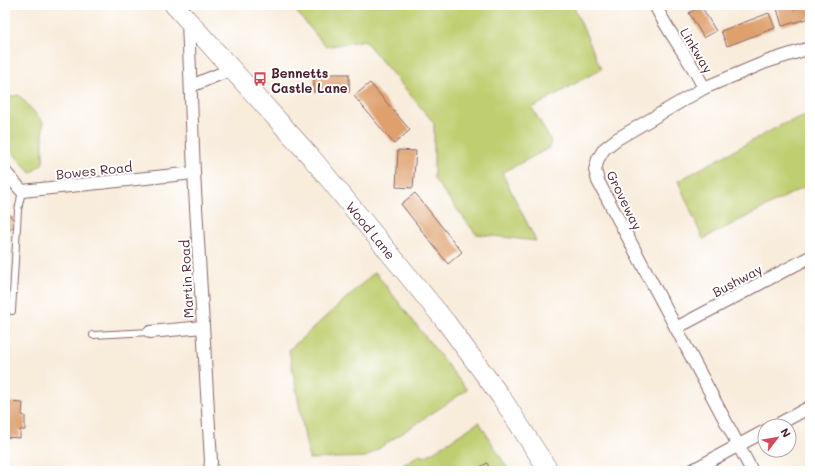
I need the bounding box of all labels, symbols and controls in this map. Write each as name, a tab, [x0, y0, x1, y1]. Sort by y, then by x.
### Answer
street label: Linkway	[677, 24, 717, 76]
place label: Bennetts Castle Lane	[271, 64, 348, 96]
bus stop icon: Bennetts Castle Lane	[252, 71, 268, 87]
street label: Bowes Road	[55, 158, 133, 182]
street label: Groveway	[603, 168, 647, 233]
street label: Wood Lane	[343, 198, 399, 262]
street label: Martin Road	[175, 239, 197, 319]
street label: Bushway	[709, 260, 765, 300]
north arrow	[757, 418, 797, 458]
text: N	[777, 425, 795, 440]

